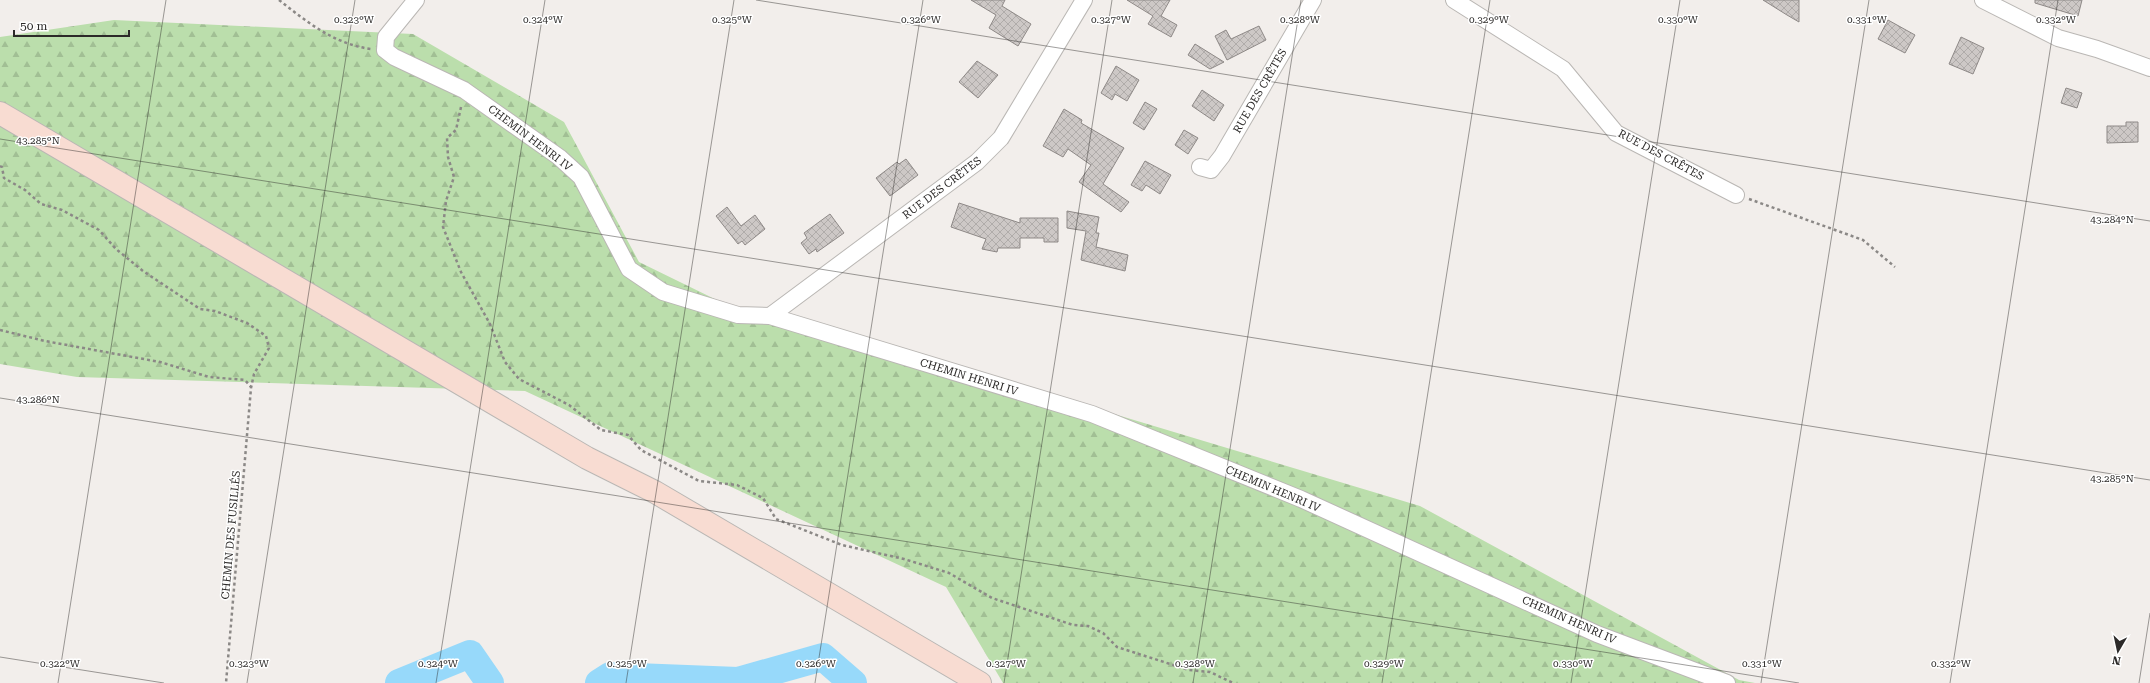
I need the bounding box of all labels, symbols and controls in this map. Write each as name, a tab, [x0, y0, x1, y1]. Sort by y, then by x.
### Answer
scale bar	[14, 12, 129, 38]
text: 0.323°W	[334, 14, 375, 25]
text: 0.324°W	[523, 14, 564, 25]
text: 0.325°W	[712, 14, 753, 25]
text: 0.326°W	[901, 14, 942, 25]
text: 0.327°W	[1091, 14, 1132, 25]
text: 0.328°W	[1280, 14, 1321, 25]
text: 0.329°W	[1469, 14, 1510, 25]
text: 0.330°W	[1658, 14, 1699, 25]
text: 0.331°W	[1847, 14, 1888, 25]
text: 0.332°W	[2036, 14, 2077, 25]
text: 50 m	[20, 19, 47, 33]
street label: RUE DES CRÊTES	[1230, 46, 1289, 135]
street label: CHEMIN HENRI IV	[485, 102, 575, 174]
street label: RUE DES CRÊTES	[1616, 126, 1707, 183]
text: 43.285°N	[16, 135, 60, 146]
street label: RUE DES CRÊTES	[899, 153, 984, 222]
text: 43.284°N	[2090, 214, 2134, 225]
street label: CHEMIN HENRI IV	[918, 356, 1020, 398]
text: 43.286°N	[16, 394, 60, 405]
street label: CHEMIN HENRI IV	[1224, 463, 1323, 515]
street label: CHEMIN DES FUSILLÉS	[218, 470, 243, 600]
text: 43.285°N	[2090, 473, 2134, 484]
street label: CHEMIN HENRI IV	[1520, 593, 1618, 647]
north arrow	[2098, 631, 2138, 671]
text: N	[2111, 653, 2122, 667]
text: 0.322°W	[40, 658, 81, 669]
text: 0.323°W	[229, 658, 270, 669]
text: 0.324°W	[418, 658, 459, 669]
text: 0.325°W	[607, 658, 648, 669]
text: 0.326°W	[796, 658, 837, 669]
text: 0.327°W	[986, 658, 1027, 669]
text: 0.328°W	[1175, 658, 1216, 669]
text: 0.329°W	[1364, 658, 1405, 669]
text: 0.330°W	[1553, 658, 1594, 669]
text: 0.331°W	[1742, 658, 1783, 669]
text: 0.332°W	[1931, 658, 1972, 669]

